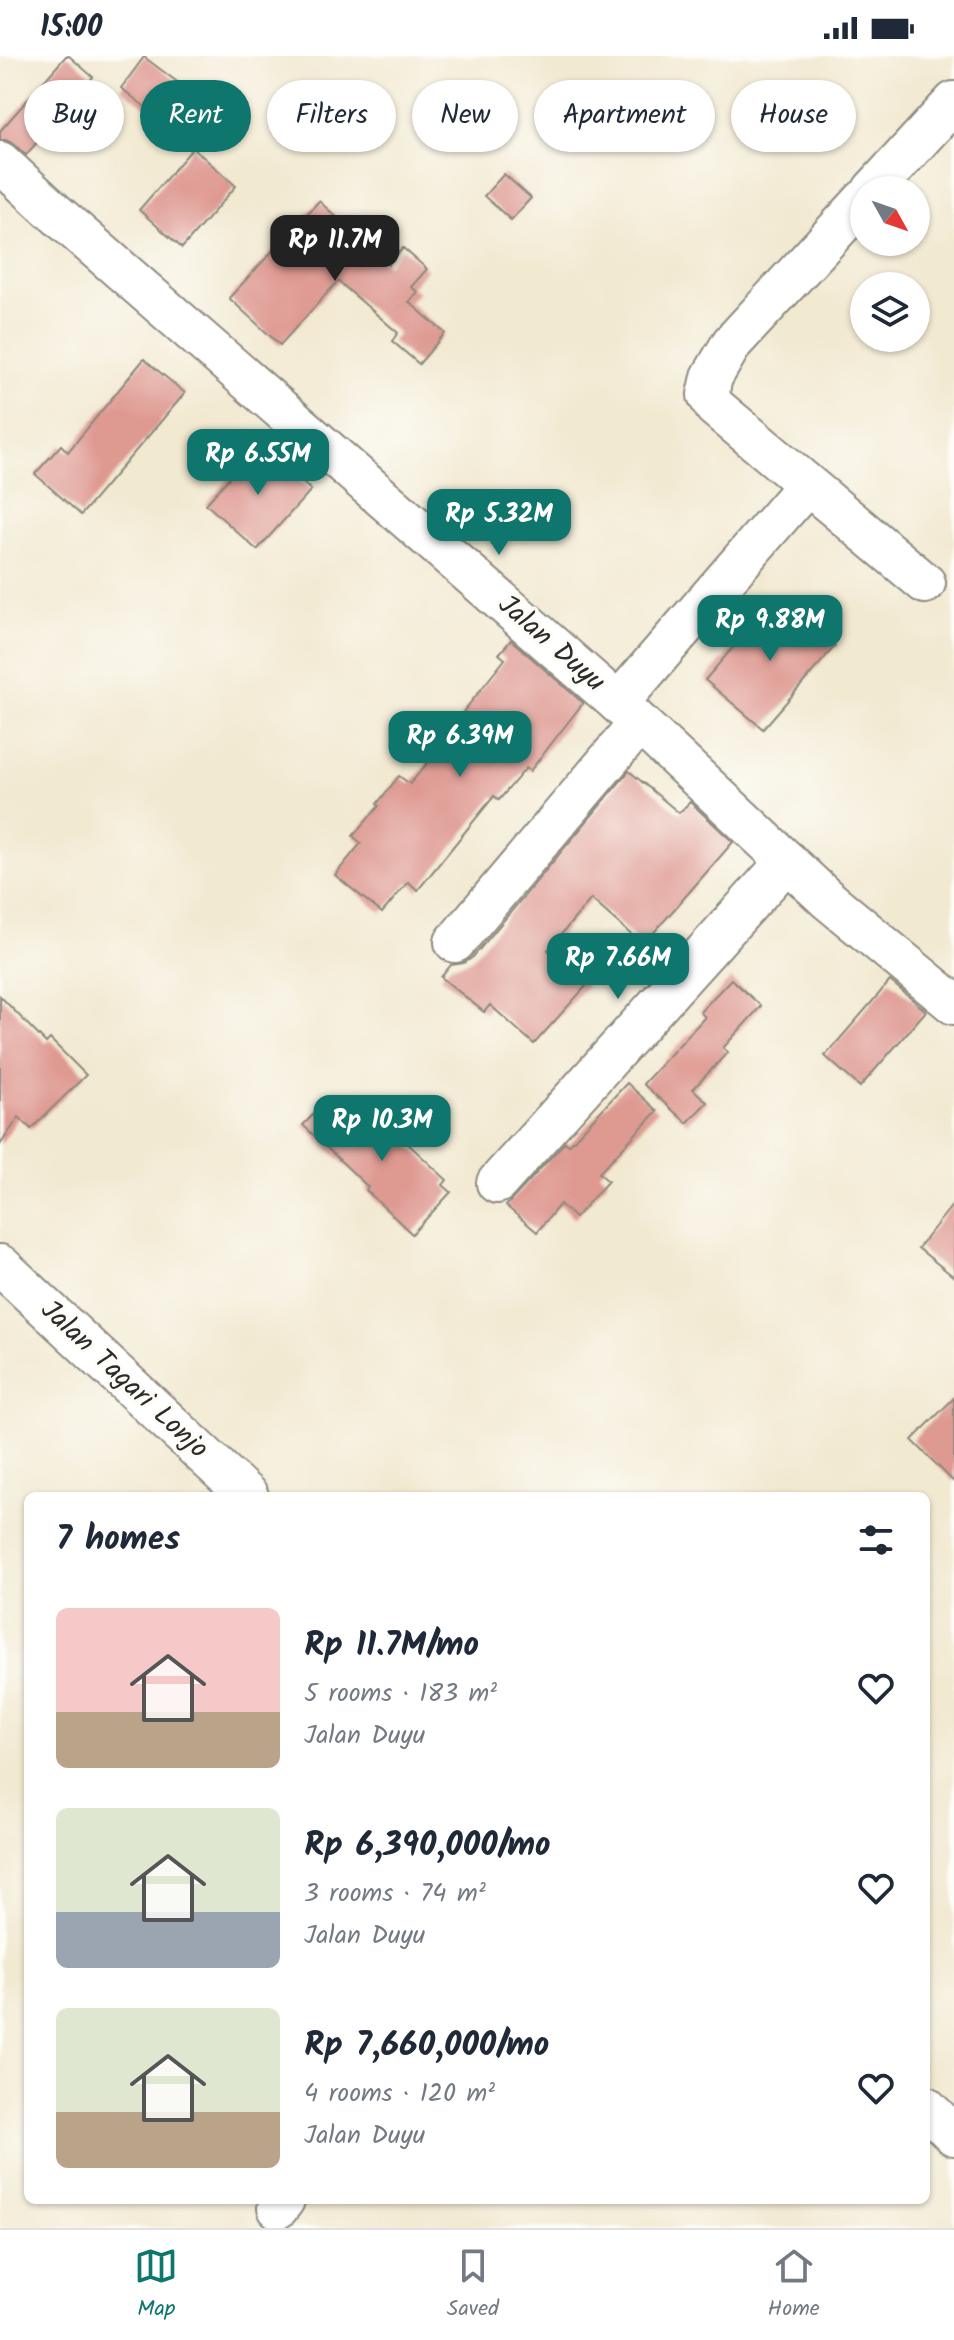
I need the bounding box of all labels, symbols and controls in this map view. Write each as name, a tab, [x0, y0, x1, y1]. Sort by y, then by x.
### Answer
text: 15:00	[40, 4, 102, 52]
chip: Buy	[24, 80, 124, 152]
chip: Rent	[140, 80, 251, 152]
chip: Filters	[267, 80, 396, 152]
chip: New	[412, 80, 518, 152]
chip: Apartment	[534, 80, 715, 152]
chip: House	[731, 80, 856, 152]
north arrow	[850, 176, 930, 256]
map controls	[850, 176, 930, 352]
pin: Rp 11.7M	[252, 215, 418, 283]
text: Rp 11.7M	[288, 220, 382, 262]
button: layers	[850, 272, 930, 352]
pin: Rp 6.55M	[175, 429, 341, 497]
text: Rp 6.55M	[205, 434, 311, 476]
pin: Rp 5.32M	[416, 489, 582, 557]
text: Rp 5.32M	[445, 494, 553, 536]
street label: Jalan Duyu	[487, 584, 615, 704]
pin: Rp 9.88M	[687, 595, 853, 663]
text: Rp 9.88M	[715, 600, 825, 642]
pin: Rp 6.39M	[377, 711, 543, 779]
text: Rp 6.39M	[407, 716, 513, 758]
pin: Rp 7.66M	[535, 933, 701, 1001]
text: Rp 7.66M	[565, 938, 671, 980]
pin: Rp 10.3M	[299, 1095, 465, 1163]
text: Rp 10.3M	[332, 1100, 432, 1142]
street label: Jalan Tagari Lonjo	[29, 1290, 219, 1470]
text: 7 homes	[56, 1513, 180, 1567]
icon: filters	[854, 1518, 898, 1562]
text: Rp 11.7M/mo	[304, 1619, 479, 1673]
icon: home	[120, 1640, 216, 1736]
icon: heart	[854, 1666, 898, 1710]
text: 5 rooms · 183 m²	[304, 1673, 497, 1715]
text: Jalan Duyu	[304, 1715, 425, 1757]
text: Rp 6,390,000/mo	[304, 1819, 551, 1873]
icon: home	[120, 1840, 216, 1936]
icon: heart	[854, 1866, 898, 1910]
text: 3 rooms · 74 m²	[304, 1873, 486, 1915]
text: Jalan Duyu	[304, 1915, 425, 1957]
text: Rp 7,660,000/mo	[304, 2019, 549, 2073]
icon: home	[120, 2040, 216, 2136]
icon: heart	[854, 2066, 898, 2110]
text: 4 rooms · 120 m²	[304, 2073, 495, 2115]
text: Jalan Duyu	[304, 2115, 425, 2157]
tab: Map	[134, 2244, 178, 2327]
tab: Saved	[447, 2244, 499, 2327]
tab: Home	[768, 2244, 820, 2327]

